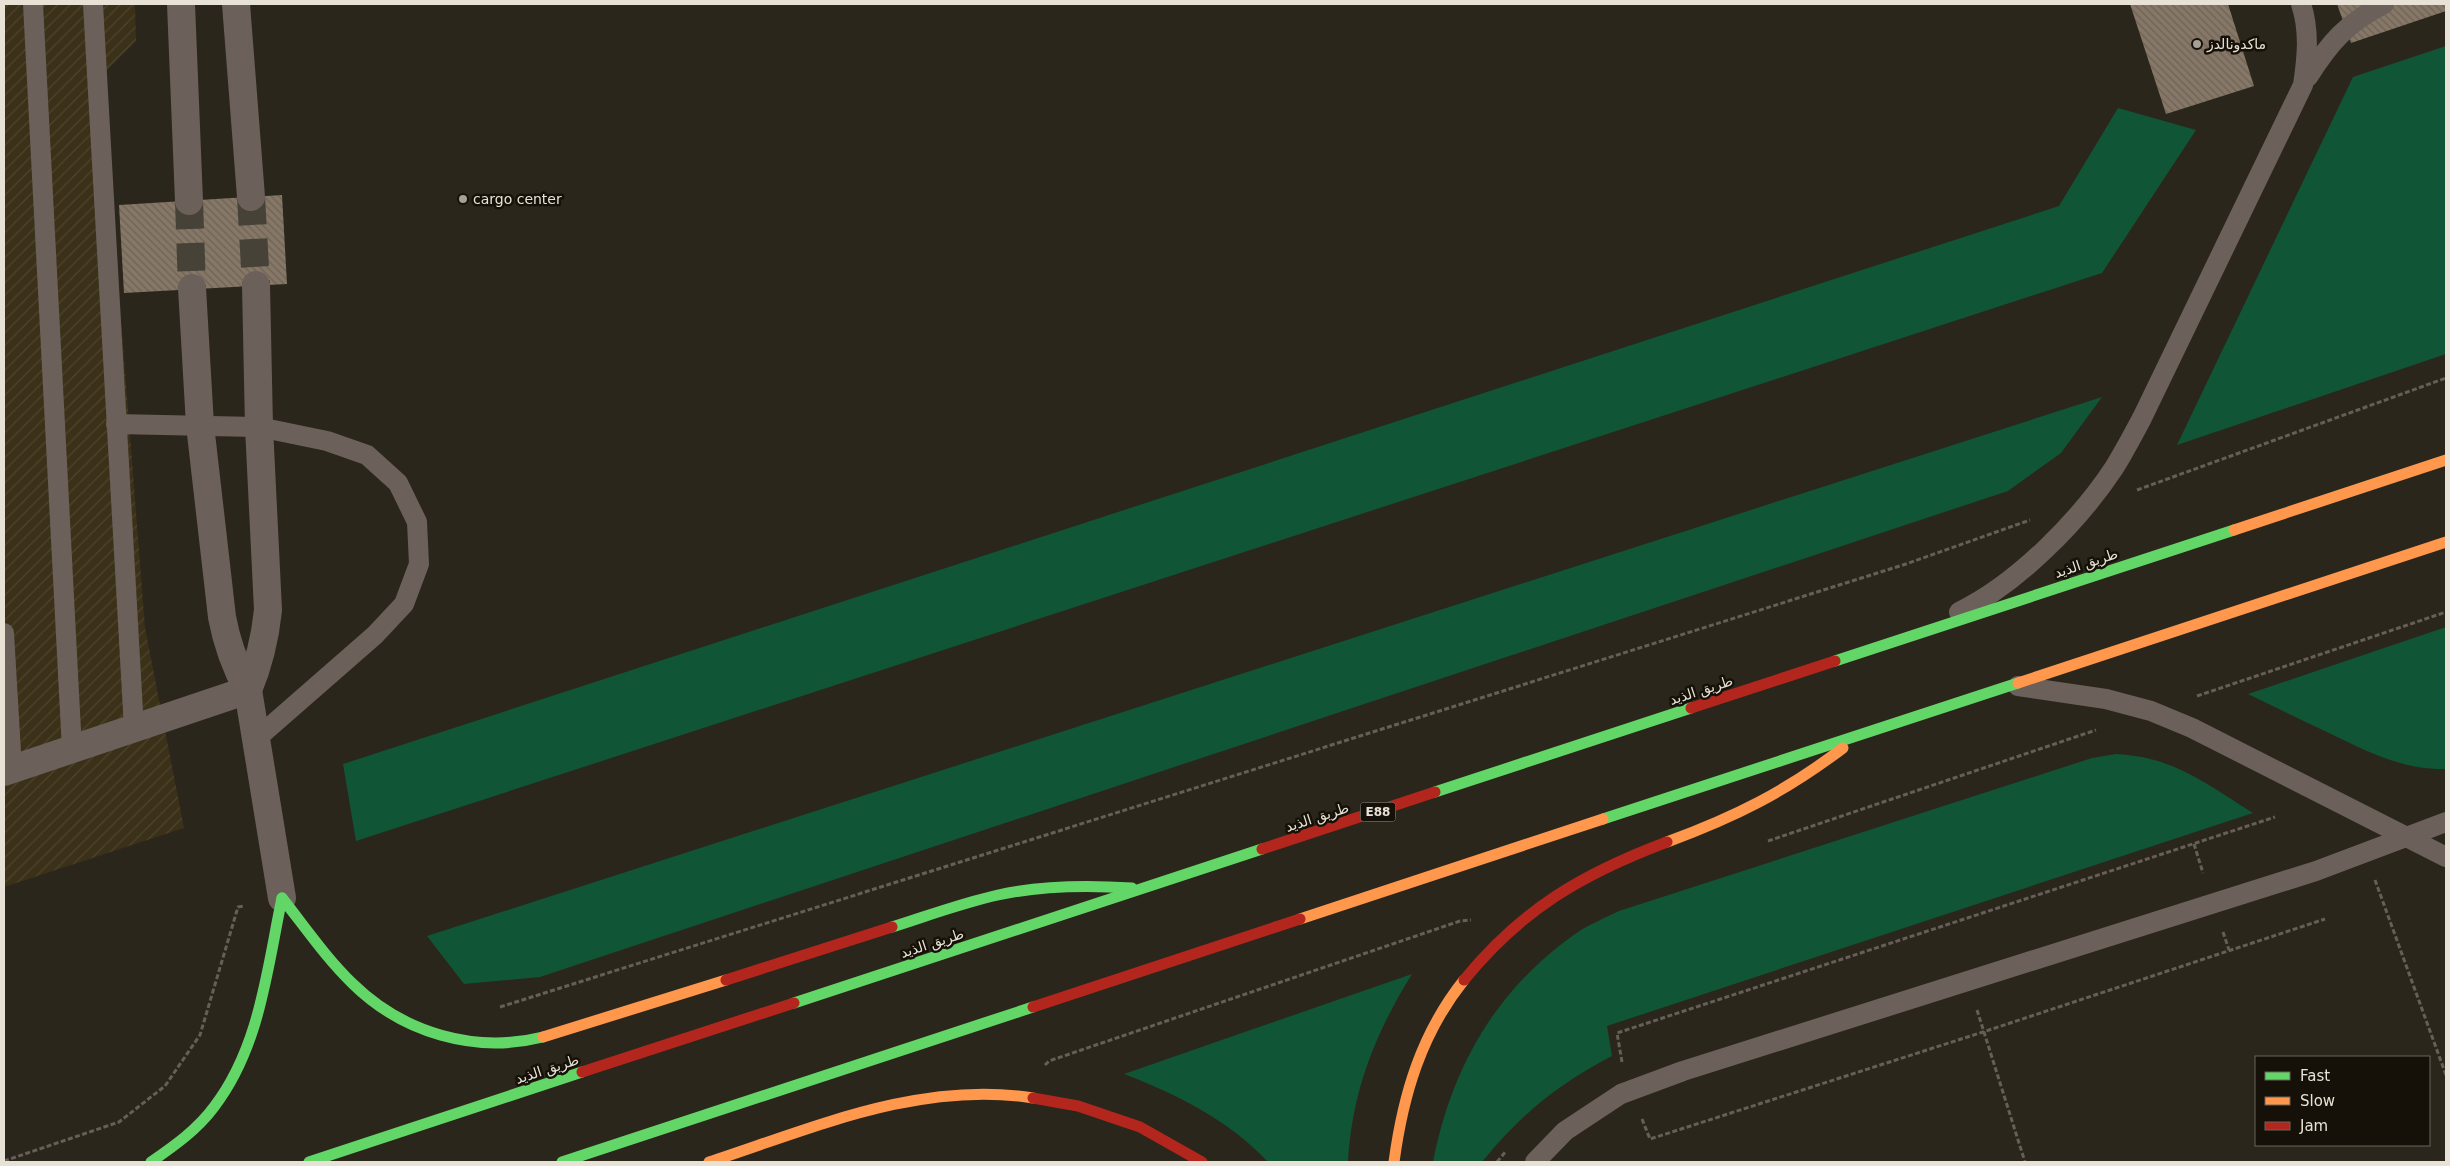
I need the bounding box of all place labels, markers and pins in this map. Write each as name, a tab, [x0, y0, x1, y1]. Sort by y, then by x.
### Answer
place label: ماكدونالدز	[2206, 36, 2266, 53]
marker: ماكدونالدز	[2191, 38, 2203, 50]
place label: cargo center	[473, 191, 562, 207]
marker: cargo center	[457, 193, 469, 205]

